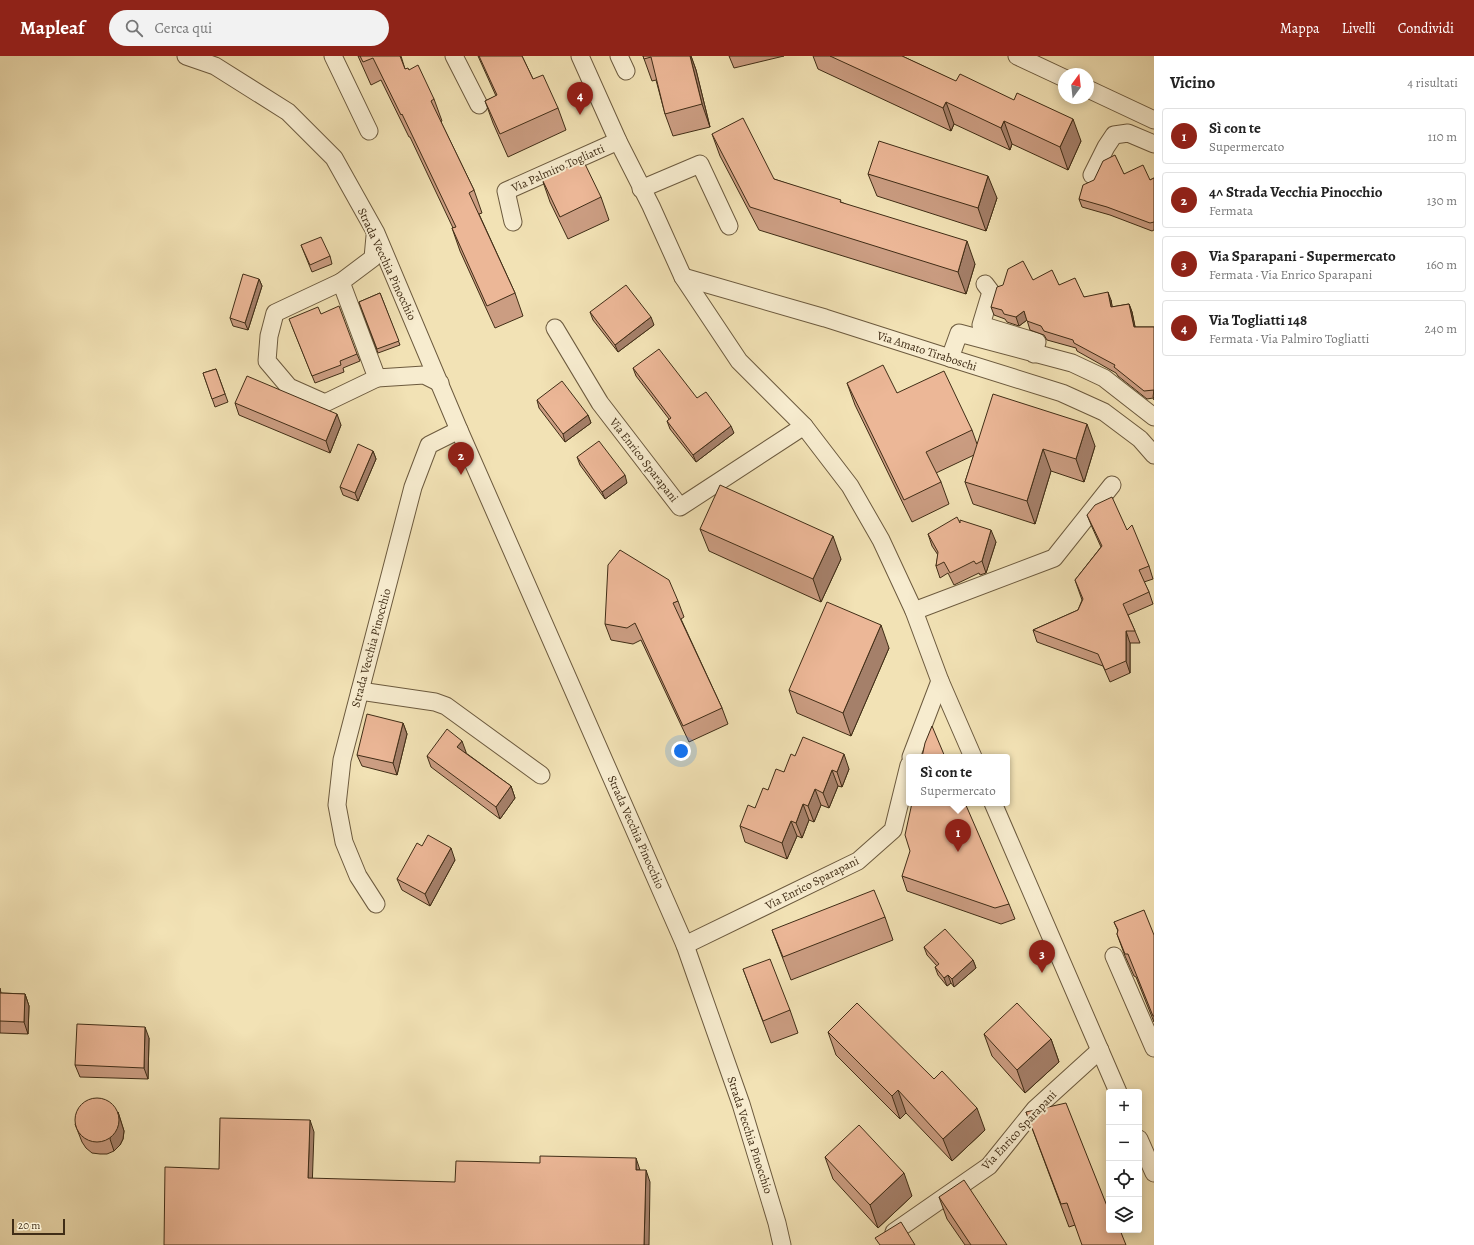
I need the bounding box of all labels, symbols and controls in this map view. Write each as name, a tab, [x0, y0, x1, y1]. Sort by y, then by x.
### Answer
search box	[109, 10, 389, 46]
text: Mapleaf	[20, 15, 85, 41]
icon: search	[123, 17, 145, 39]
text: Cerca qui	[155, 18, 212, 38]
text: Mappa	[1280, 19, 1320, 38]
text: Livelli	[1342, 19, 1376, 38]
text: Condividi	[1398, 19, 1454, 38]
north arrow	[1058, 68, 1094, 104]
text: Vicino	[1170, 71, 1215, 94]
text: 4 risultati	[1407, 74, 1458, 91]
pin: 4	[567, 82, 593, 115]
text: Sì con te	[1209, 118, 1261, 138]
text: 1	[1182, 128, 1186, 145]
text: 110 m	[1428, 128, 1457, 145]
text: Supermercato	[1209, 138, 1284, 155]
street label: Via Palmiro Togliatti	[508, 140, 607, 196]
text: 4^ Strada Vecchia Pinocchio	[1209, 182, 1383, 202]
text: 2	[1181, 192, 1187, 209]
text: 130 m	[1427, 192, 1457, 209]
text: Fermata	[1209, 202, 1253, 219]
street label: Strada Vecchia Pinocchio	[354, 205, 420, 323]
text: Via Sparapani - Supermercato	[1209, 246, 1396, 266]
text: 3	[1181, 256, 1187, 273]
text: 160 m	[1426, 256, 1457, 273]
text: Fermata · Via Enrico Sparapani	[1209, 266, 1372, 283]
text: Via Togliatti 148	[1209, 310, 1307, 330]
text: 4	[1181, 320, 1187, 337]
text: 240 m	[1425, 320, 1457, 337]
street label: Via Amato Tiraboschi	[874, 327, 979, 375]
text: Fermata · Via Palmiro Togliatti	[1209, 330, 1370, 347]
street label: Via Enrico Sparapani	[605, 414, 682, 506]
pin: 2	[448, 442, 474, 475]
street label: Strada Vecchia Pinocchio	[347, 587, 395, 709]
your location	[671, 741, 691, 761]
popup	[906, 754, 1010, 806]
text: Sì con te	[920, 762, 972, 782]
street label: Strada Vecchia Pinocchio	[604, 773, 668, 891]
text: Supermercato	[920, 782, 996, 799]
pin: 1	[945, 819, 971, 852]
street label: Via Enrico Sparapani	[762, 852, 862, 914]
pin: 3	[1029, 940, 1055, 973]
street label: Strada Vecchia Pinocchio	[723, 1074, 777, 1196]
street label: Via Enrico Sparapani	[977, 1087, 1060, 1174]
map controls	[1106, 1089, 1142, 1233]
button: +	[1106, 1089, 1142, 1125]
button: −	[1106, 1125, 1142, 1161]
button: locate	[1106, 1161, 1142, 1197]
button: layers	[1106, 1197, 1142, 1233]
scale bar	[12, 1217, 65, 1236]
text: 20 m	[18, 1218, 40, 1233]

